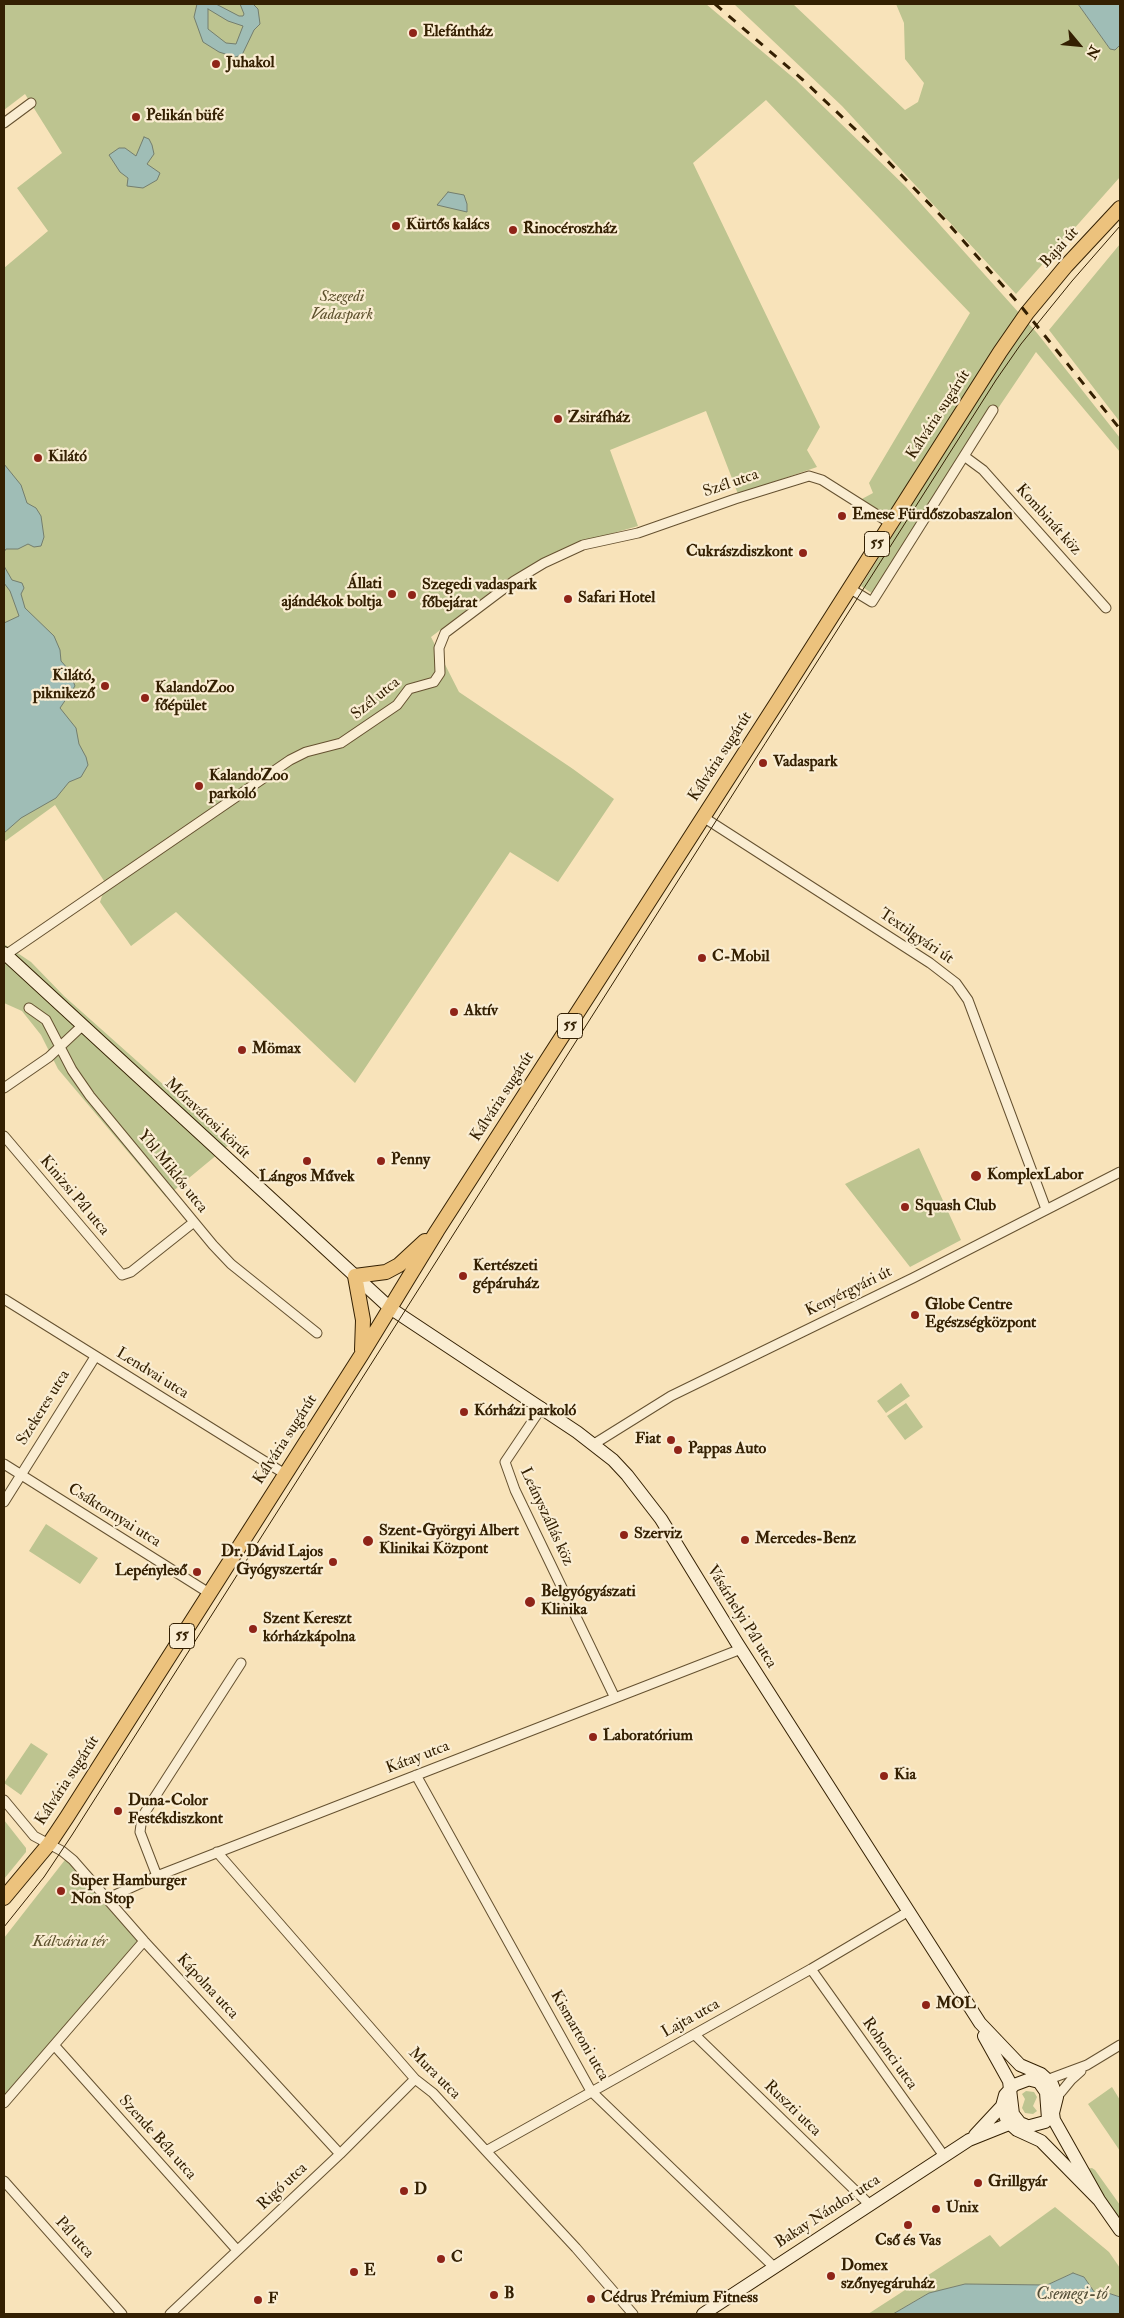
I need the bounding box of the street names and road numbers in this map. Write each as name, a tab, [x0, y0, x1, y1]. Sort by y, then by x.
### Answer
street label: Bajai út	[1037, 224, 1083, 272]
street label: Kálvária sugárút	[903, 367, 975, 463]
street label: Szél utca	[701, 466, 761, 502]
street label: Kombinát köz	[1011, 480, 1085, 560]
road number: 55	[864, 532, 890, 556]
street label: Szél utca	[348, 674, 404, 724]
street label: Kálvária sugárút	[685, 709, 757, 805]
street label: Textilgyári út	[875, 905, 957, 969]
road number: 55	[558, 1014, 582, 1038]
street label: Kálvária sugárút	[467, 1049, 539, 1145]
street label: Móravárosi körút	[160, 1075, 254, 1163]
street label: Ybl Miklós utca	[133, 1127, 211, 1217]
street label: Kinizsi Pál utca	[35, 1152, 113, 1240]
street label: Kenyérgyári út	[803, 1263, 895, 1321]
street label: Lendvai utca	[112, 1344, 192, 1404]
street label: Szekeres utca	[13, 1367, 75, 1449]
street label: Kálvária sugárút	[250, 1392, 322, 1488]
street label: Leányszállás köz	[515, 1465, 577, 1569]
street label: Csáktornyai utca	[64, 1480, 164, 1552]
street label: Vásárhelyi Pál utca	[702, 1562, 780, 1672]
road number: 55	[170, 1624, 194, 1648]
street label: Kálvária sugárút	[32, 1733, 104, 1829]
street label: Kátay utca	[384, 1737, 452, 1779]
street label: Kápolna utca	[172, 1950, 242, 2024]
street label: Kismartoni utca	[545, 1987, 613, 2085]
street label: Lajta utca	[659, 1995, 723, 2043]
street label: Rohonci utca	[857, 2014, 921, 2094]
street label: Mura utca	[404, 2044, 464, 2104]
street label: Ruszti utca	[759, 2077, 825, 2141]
street label: Szende Béla utca	[114, 2092, 200, 2184]
street label: Rigó utca	[254, 2159, 312, 2215]
street label: Bakay Nándor utca	[772, 2171, 884, 2253]
street label: Pál utca	[50, 2213, 98, 2263]

